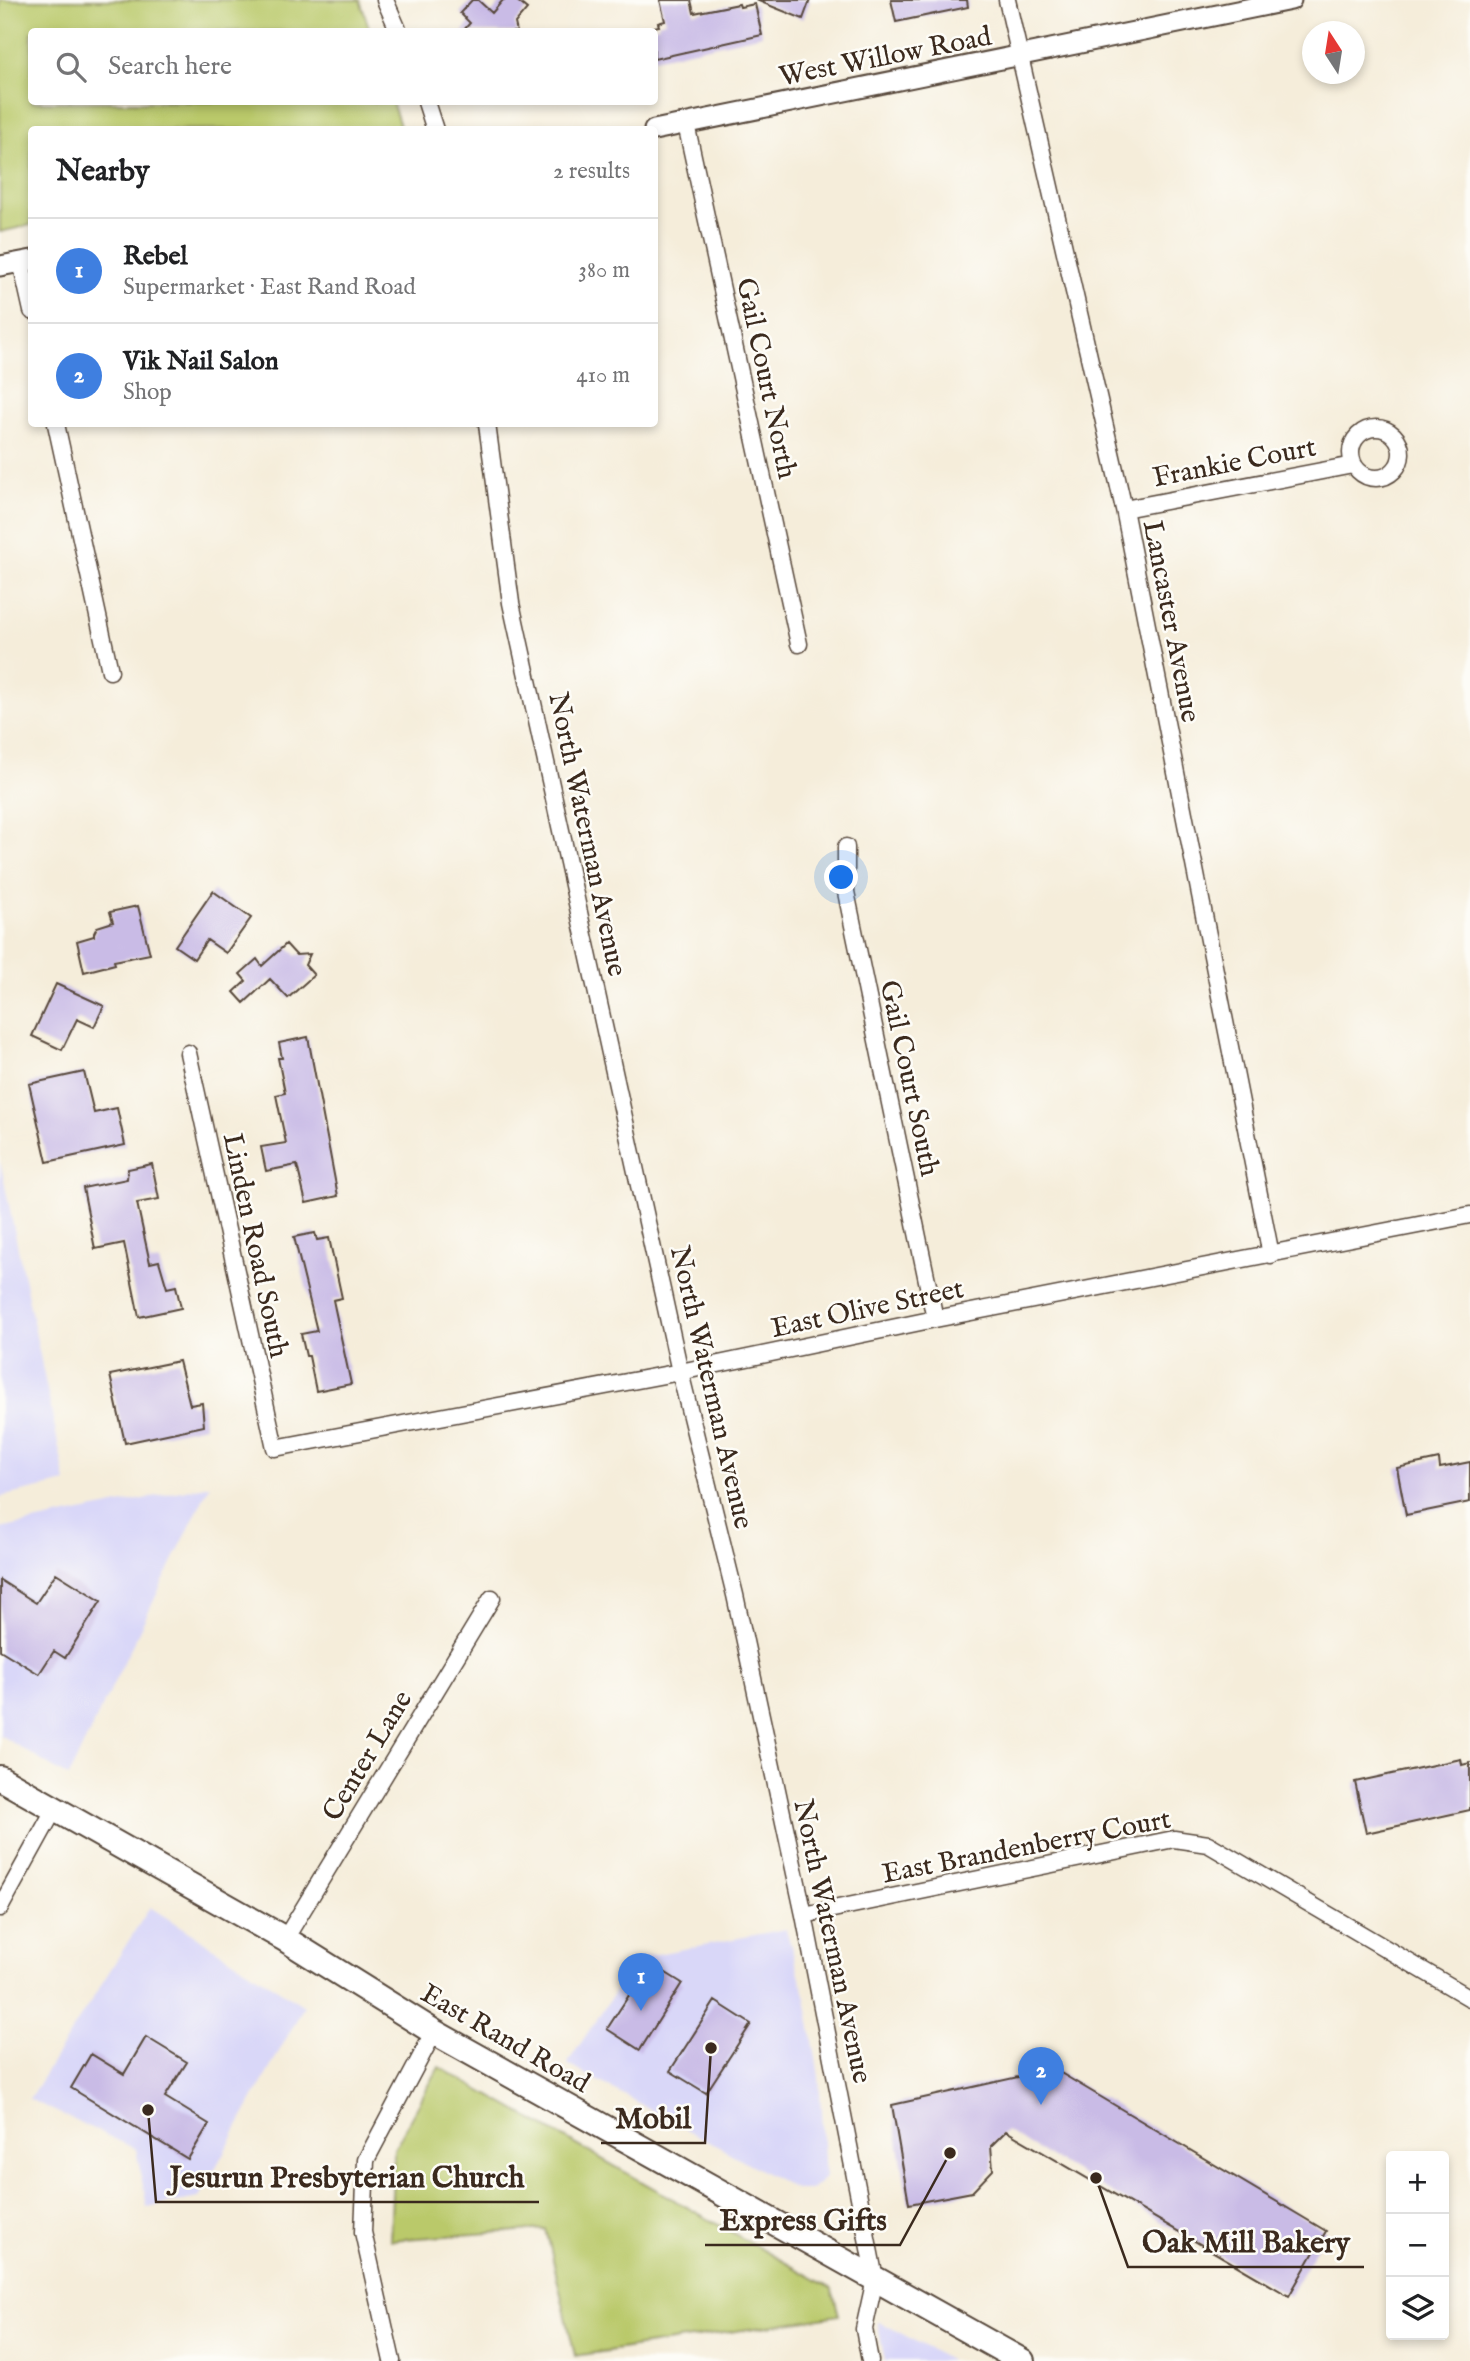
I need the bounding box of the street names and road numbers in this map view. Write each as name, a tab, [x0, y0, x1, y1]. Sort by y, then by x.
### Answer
street label: West Willow Road	[776, 20, 995, 95]
street label: Gail Court North	[727, 275, 804, 482]
street label: Frankie Court	[1150, 430, 1319, 496]
street label: Lancaster Avenue	[1134, 517, 1207, 726]
street label: North Waterman Avenue	[539, 689, 634, 980]
street label: Gail Court South	[871, 977, 946, 1180]
street label: Linden Road South	[214, 1130, 295, 1361]
street label: North Waterman Avenue	[661, 1243, 760, 1533]
street label: East Olive Street	[768, 1272, 967, 1347]
street label: Center Lane	[315, 1684, 421, 1828]
street label: North Waterman Avenue	[784, 1796, 879, 2087]
street label: East Brandenberry Court	[879, 1802, 1174, 1893]
street label: East Rand Road	[414, 1977, 596, 2102]

